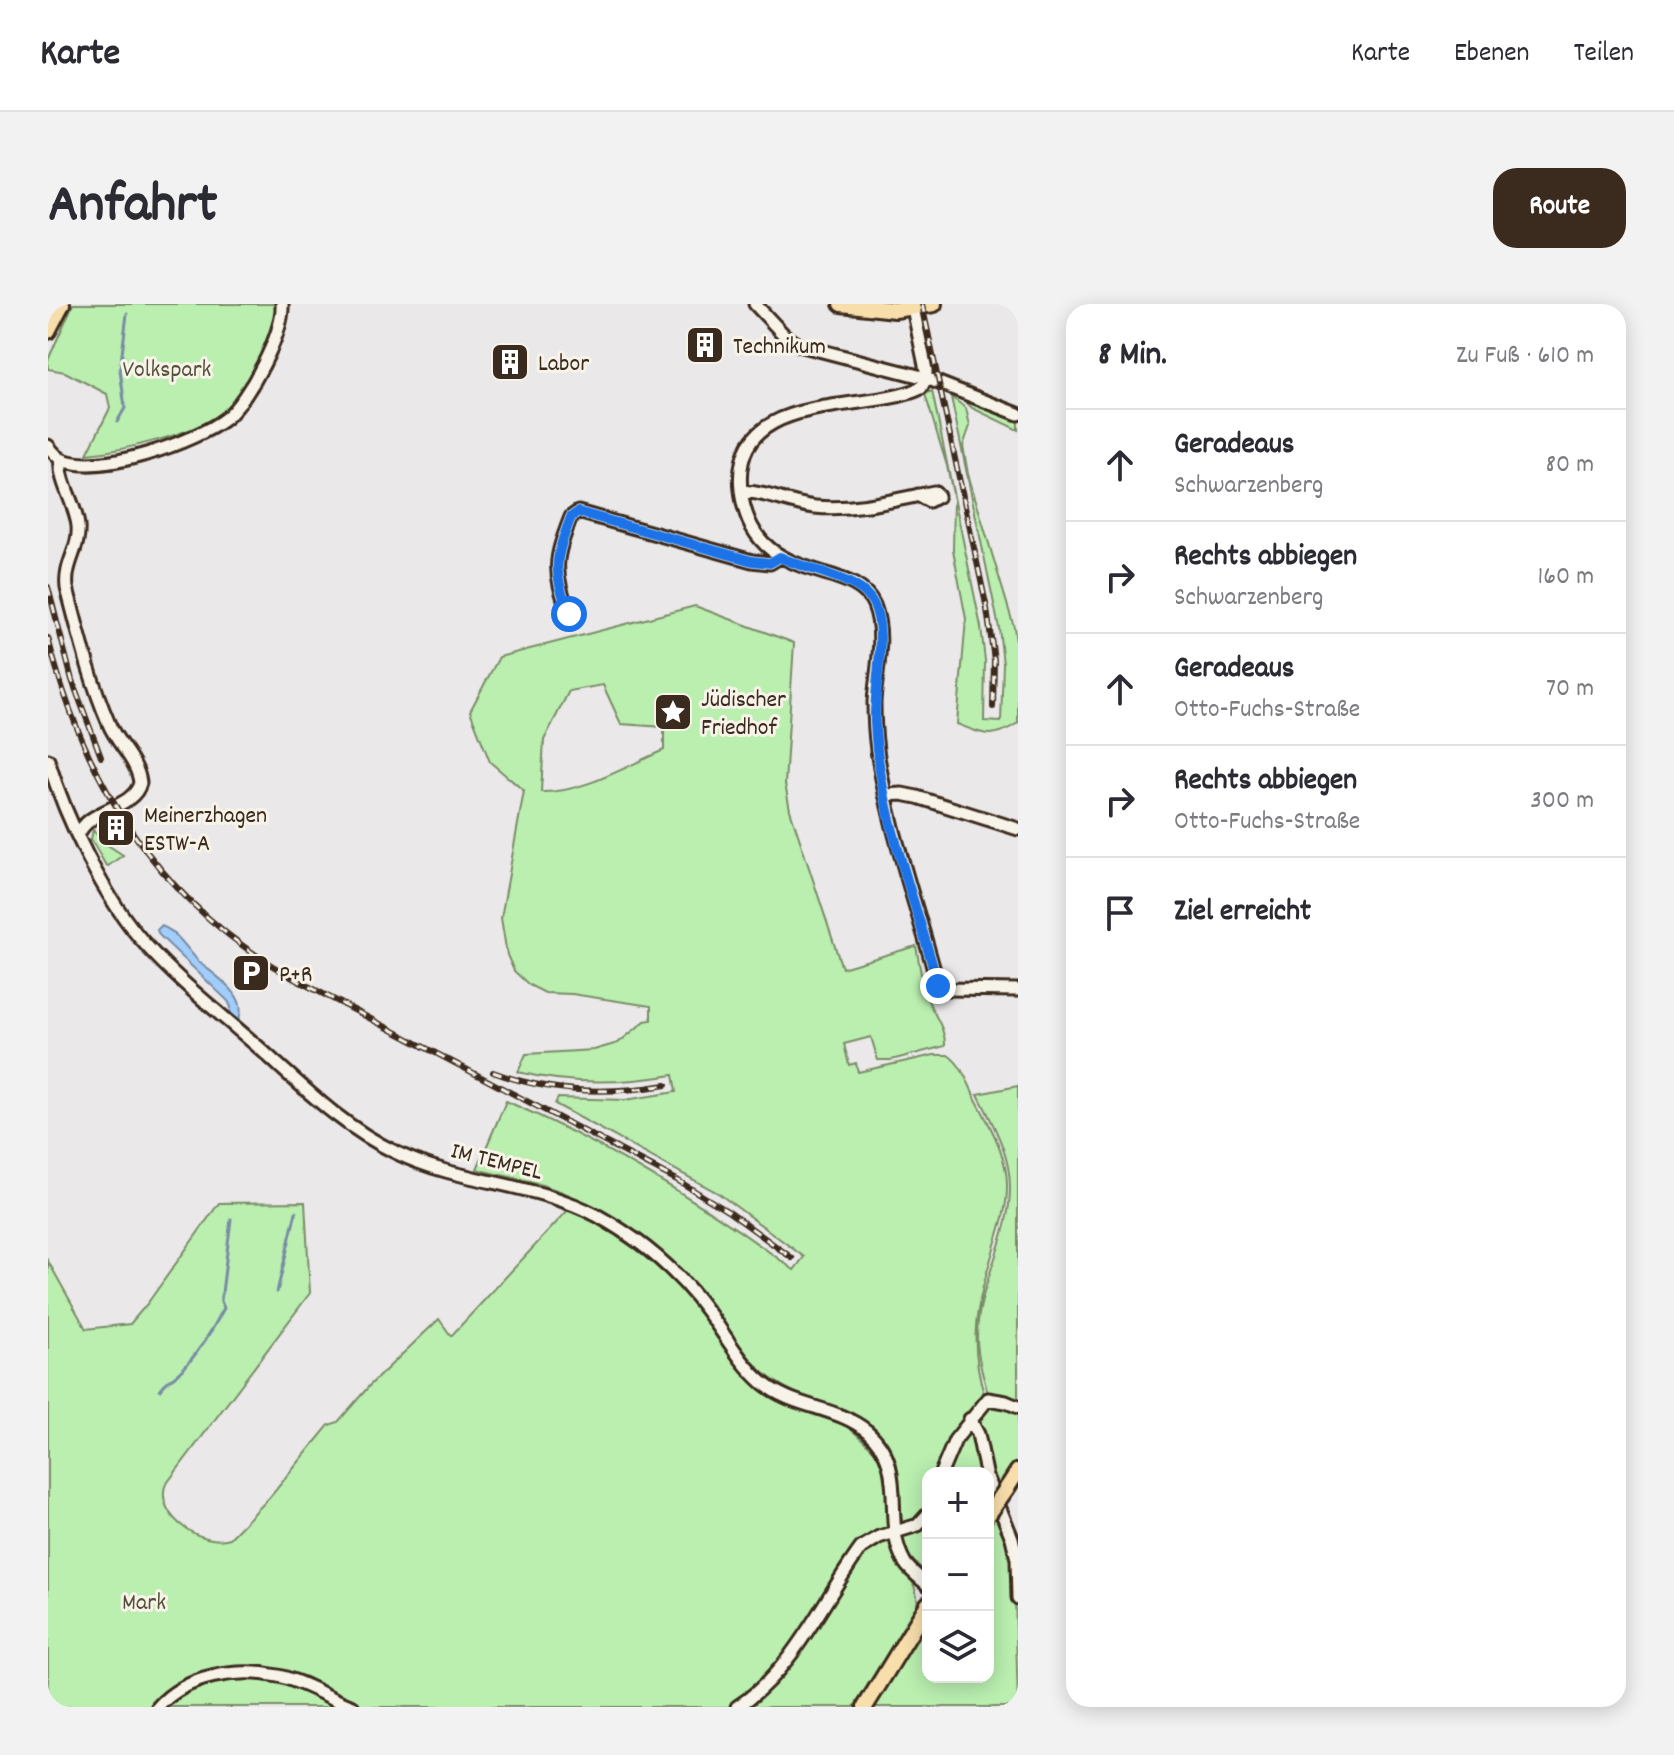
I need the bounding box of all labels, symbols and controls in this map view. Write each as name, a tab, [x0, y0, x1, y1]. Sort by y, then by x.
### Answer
text: Karte	[40, 28, 120, 83]
text: Karte	[1351, 35, 1410, 75]
text: Ebenen	[1454, 35, 1529, 75]
text: Teilen	[1573, 35, 1634, 75]
text: Anfahrt	[48, 168, 218, 248]
button: Route	[1493, 168, 1626, 248]
building icon: Technikum	[684, 324, 726, 366]
place label: Technikum	[733, 331, 826, 365]
text: 8 Min.	[1098, 332, 1167, 381]
text: Zu Fuß · 610 m	[1456, 338, 1594, 375]
building icon: Labor	[489, 341, 531, 383]
place label: Labor	[538, 348, 589, 382]
park label: Volkspark	[123, 354, 211, 388]
text: Geradeaus	[1174, 425, 1294, 468]
icon: ahead	[1098, 443, 1142, 487]
text: 80 m	[1546, 447, 1594, 484]
text: Schwarzenberg	[1174, 468, 1323, 505]
text: Rechts abbiegen	[1174, 537, 1357, 580]
icon: right	[1098, 555, 1142, 599]
text: 160 m	[1538, 559, 1594, 596]
text: Schwarzenberg	[1174, 580, 1323, 617]
route start	[551, 596, 587, 632]
text: Geradeaus	[1174, 649, 1294, 692]
icon: ahead	[1098, 667, 1142, 711]
text: 70 m	[1546, 671, 1594, 708]
place label: Jüdischer Friedhof	[701, 684, 786, 746]
place icon: Jüdischer Friedhof	[652, 691, 694, 733]
text: Otto-Fuchs-Straße	[1174, 692, 1360, 729]
text: Rechts abbiegen	[1174, 761, 1357, 804]
icon: right	[1098, 779, 1142, 823]
text: 300 m	[1530, 783, 1594, 820]
place label: Meinerzhagen ESTW-A	[144, 800, 267, 862]
text: Otto-Fuchs-Straße	[1174, 804, 1360, 841]
building icon: Meinerzhagen ESTW-A	[95, 807, 137, 849]
icon: arrive	[1098, 891, 1142, 935]
text: Ziel erreicht	[1174, 892, 1311, 935]
parking icon: P+R	[230, 952, 272, 994]
place label: P+R	[279, 959, 312, 993]
route end	[920, 968, 956, 1004]
street label: IM TEMPEL	[447, 1135, 546, 1191]
map controls	[922, 1467, 994, 1683]
button: +	[922, 1467, 994, 1539]
button: −	[922, 1539, 994, 1611]
park label: Mark	[122, 1587, 166, 1621]
button: layers	[922, 1611, 994, 1683]

